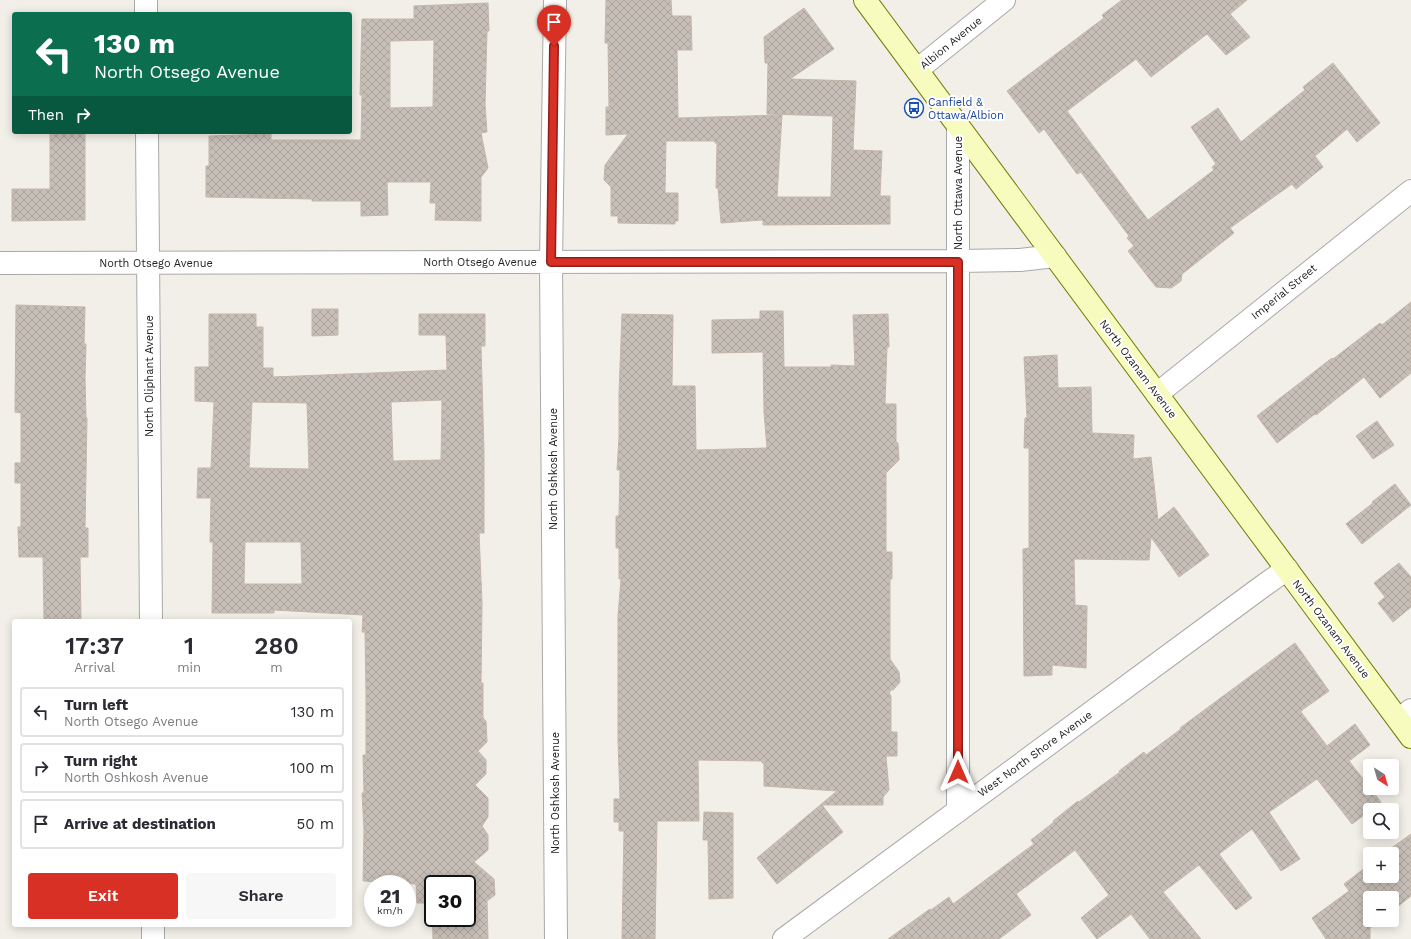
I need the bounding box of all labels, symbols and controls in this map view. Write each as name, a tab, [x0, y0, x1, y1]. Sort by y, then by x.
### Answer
pin	[537, 5, 571, 46]
icon: arrive	[543, 11, 565, 33]
street label: Albion Avenue	[917, 14, 985, 72]
text: 130 m	[94, 27, 175, 60]
icon: left	[28, 28, 80, 80]
text: North Otsego Avenue	[94, 61, 280, 82]
place label: Canfield & Ottawa/Albion	[928, 96, 1004, 122]
bus stop icon: Canfield & Ottawa/Albion	[903, 97, 925, 119]
icon: right	[72, 104, 94, 126]
text: Then	[28, 106, 64, 124]
street label: North Ottawa Avenue	[952, 136, 965, 250]
street label: North Otsego Avenue	[423, 256, 537, 269]
street label: North Otsego Avenue	[99, 257, 213, 270]
street label: Imperial Street	[1249, 261, 1320, 322]
street label: North Oliphant Avenue	[143, 315, 156, 437]
street label: North Ozanam Avenue	[1097, 317, 1179, 421]
street label: North Oshkosh Avenue	[547, 408, 560, 530]
street label: North Ozanam Avenue	[1290, 577, 1372, 681]
text: 17:37	[65, 632, 124, 660]
text: 1	[184, 632, 194, 660]
text: 280	[254, 632, 299, 660]
text: Arrival	[74, 660, 115, 675]
text: min	[177, 660, 201, 675]
text: m	[270, 660, 283, 675]
text: Turn left	[64, 696, 128, 714]
icon: left	[30, 701, 52, 723]
text: 130 m	[291, 703, 334, 721]
street label: West North Shore Avenue	[975, 708, 1095, 800]
text: North Otsego Avenue	[64, 714, 198, 729]
street label: North Oshkosh Avenue	[549, 732, 562, 854]
position arrow	[937, 751, 979, 793]
text: Turn right	[64, 752, 137, 770]
icon: right	[30, 757, 52, 779]
text: 100 m	[290, 759, 334, 777]
north arrow	[1363, 759, 1399, 795]
map controls	[1363, 759, 1399, 927]
text: North Oshkosh Avenue	[64, 770, 208, 785]
button: search	[1363, 803, 1399, 839]
icon: arrive	[30, 813, 52, 835]
text: Arrive at destination	[64, 815, 216, 833]
text: 50 m	[297, 815, 334, 833]
button: +	[1363, 847, 1399, 883]
button: Exit	[28, 873, 178, 919]
button: Share	[186, 873, 336, 919]
speed limit sign: 30	[424, 875, 476, 927]
text: 21	[380, 884, 400, 908]
button: −	[1363, 891, 1399, 927]
text: km/h	[377, 905, 403, 916]

